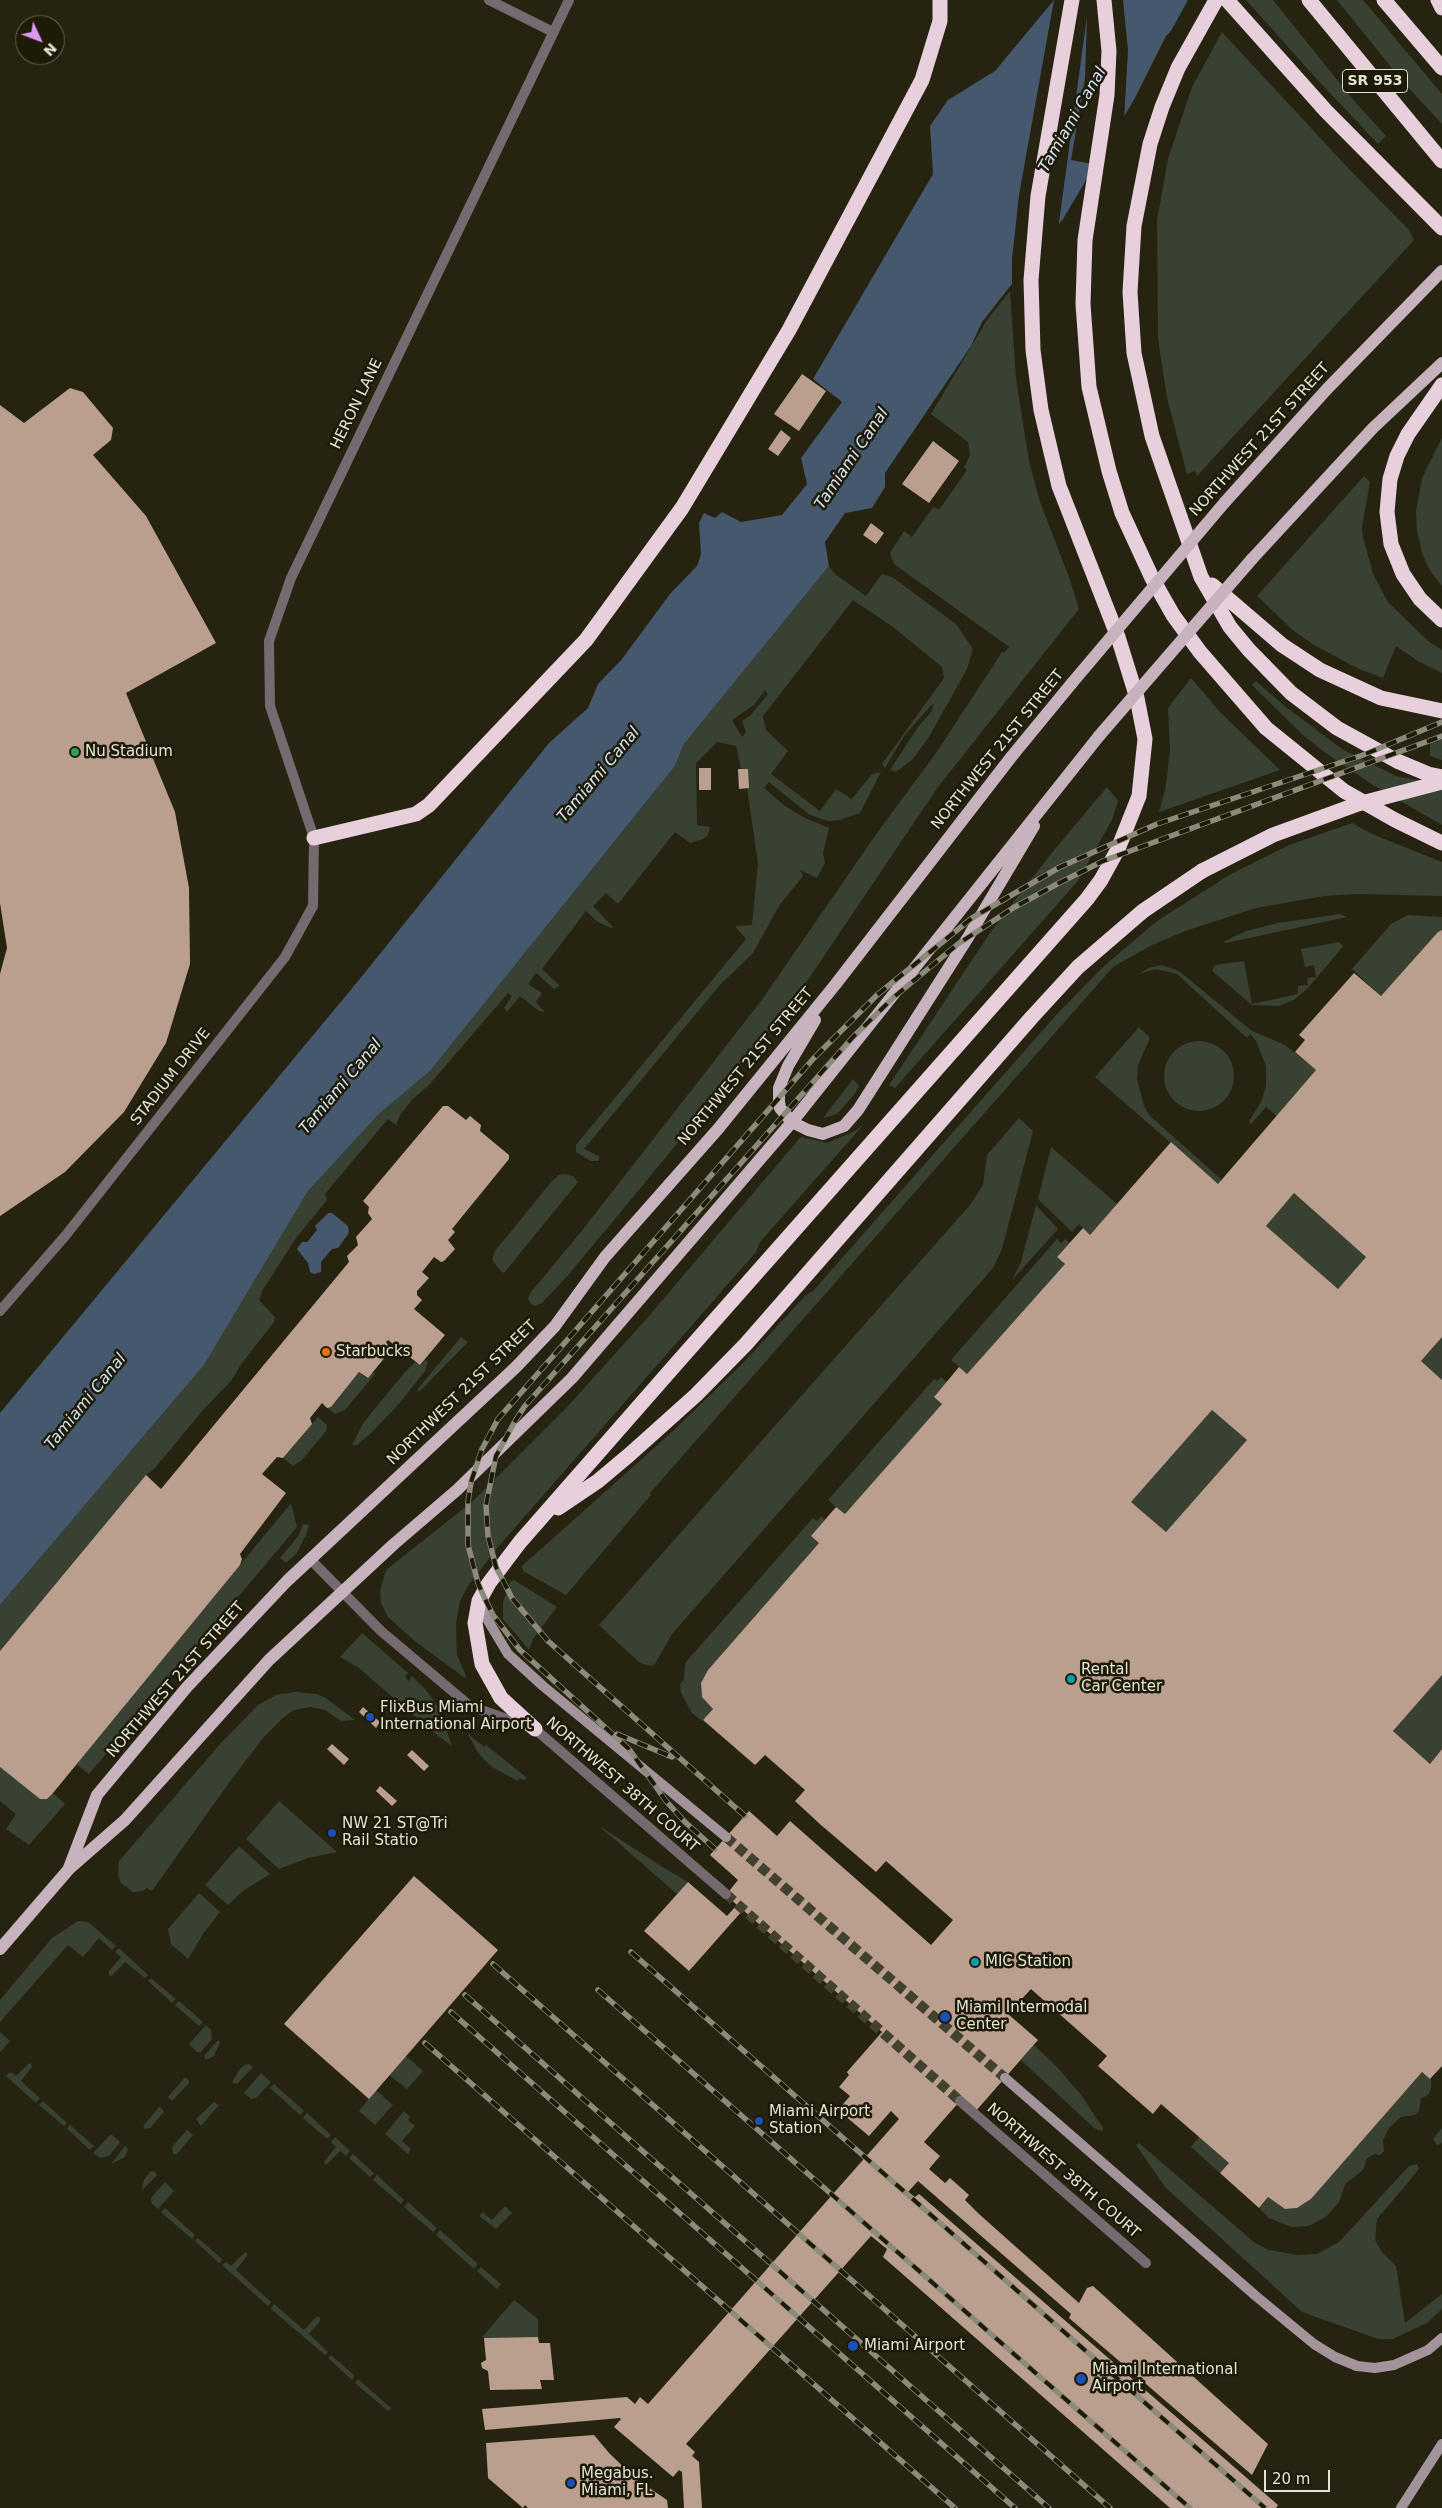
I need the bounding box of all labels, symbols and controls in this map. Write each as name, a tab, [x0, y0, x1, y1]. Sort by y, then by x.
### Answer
north arrow	[15, 15, 65, 65]
text: N	[40, 40, 60, 59]
water label: Tamiami Canal	[1035, 64, 1111, 176]
road number: SR 953	[1342, 70, 1408, 92]
street label: HERON LANE	[327, 356, 387, 452]
street label: NORTHWEST 21ST STREET	[1186, 360, 1334, 520]
water label: Tamiami Canal	[811, 405, 893, 513]
street label: NORTHWEST 21ST STREET	[928, 666, 1068, 834]
water label: Tamiami Canal	[554, 724, 644, 826]
place label: Nu Stadium	[85, 743, 173, 761]
marker: Nu Stadium	[69, 746, 81, 758]
street label: NORTHWEST 21ST STREET	[675, 984, 817, 1150]
street label: STADIUM DRIVE	[127, 1025, 215, 1129]
water label: Tamiami Canal	[296, 1036, 386, 1138]
street label: NORTHWEST 21ST STREET	[384, 1317, 540, 1469]
place label: Starbucks	[336, 1343, 411, 1361]
marker: Starbucks	[320, 1346, 332, 1358]
water label: Tamiami Canal	[41, 1350, 131, 1454]
street label: NORTHWEST 21ST STREET	[103, 1599, 249, 1761]
place label: Rental Car Center	[1081, 1661, 1162, 1696]
marker: Rental Car Center	[1065, 1673, 1077, 1685]
place label: FlixBus Miami International Airport	[380, 1699, 532, 1734]
marker: FlixBus Miami International Airport	[364, 1711, 376, 1723]
street label: NORTHWEST 38TH COURT	[542, 1714, 702, 1856]
place label: NW 21 ST@Tri Rail Statio	[342, 1815, 448, 1850]
marker: NW 21 ST@Tri Rail Statio	[326, 1827, 338, 1839]
place label: MIC Station	[985, 1953, 1071, 1971]
marker: MIC Station	[969, 1956, 981, 1968]
place label: Miami Intermodal Center	[956, 1999, 1087, 2034]
marker: Miami Intermodal Center	[938, 2010, 952, 2024]
street label: NORTHWEST 38TH COURT	[983, 2100, 1143, 2242]
place label: Miami Airport Station	[769, 2103, 870, 2138]
marker: Miami Airport Station	[753, 2115, 765, 2127]
place label: Miami Airport	[864, 2337, 965, 2355]
marker: Miami Airport	[846, 2339, 860, 2353]
place label: Miami International Airport	[1092, 2361, 1238, 2396]
marker: Miami International Airport	[1074, 2372, 1088, 2386]
scale bar	[1267, 2460, 1333, 2492]
place label: Megabus. Miami, FL	[581, 2465, 653, 2500]
text: 20 m	[1272, 2470, 1310, 2488]
marker: Megabus. Miami, FL	[565, 2477, 577, 2489]

